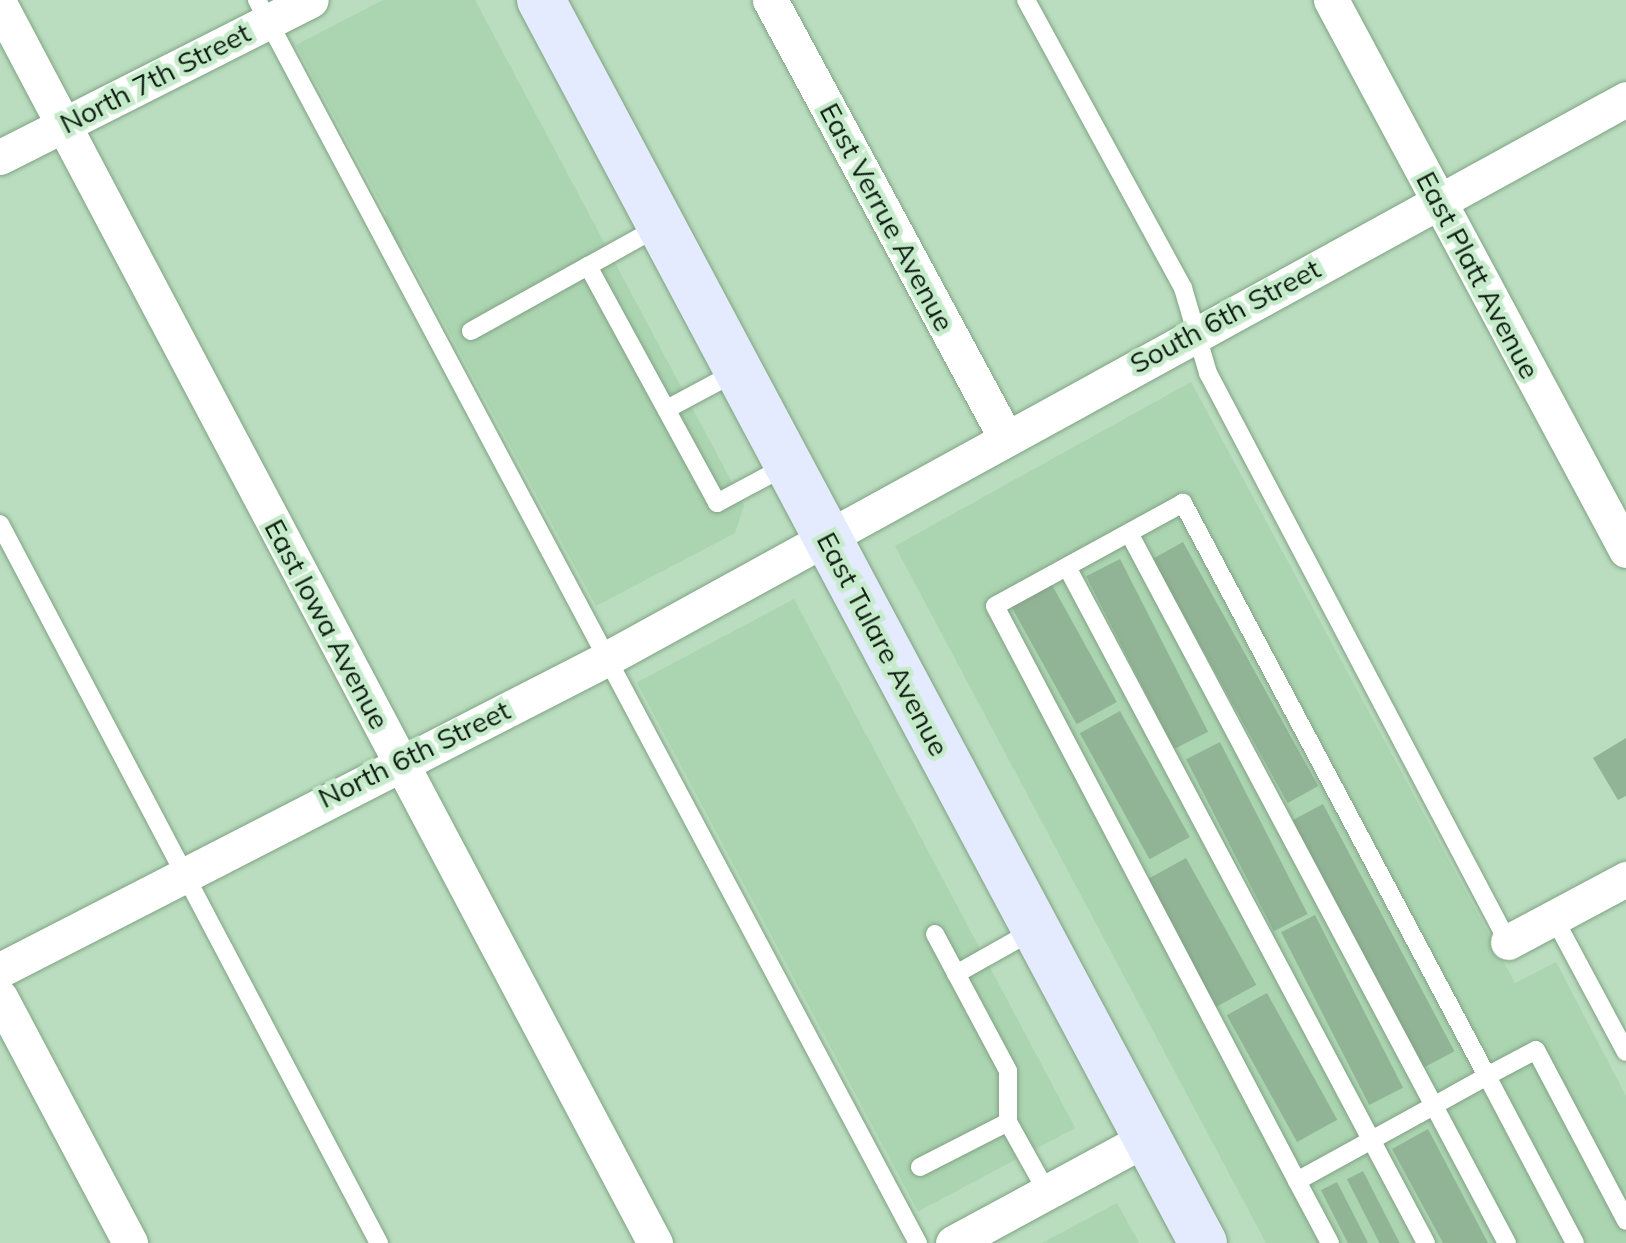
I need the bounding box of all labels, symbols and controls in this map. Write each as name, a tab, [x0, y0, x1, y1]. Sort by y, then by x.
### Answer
street label: North 7th Street	[54, 16, 256, 140]
street label: East Verrue Avenue	[813, 97, 961, 337]
street label: East Platt Avenue	[1409, 166, 1547, 384]
street label: South 6th Street	[1124, 252, 1326, 380]
street label: East Iowa Avenue	[258, 513, 396, 735]
street label: East Tulare Avenue	[810, 526, 956, 762]
street label: North 6th Street	[313, 693, 515, 815]

